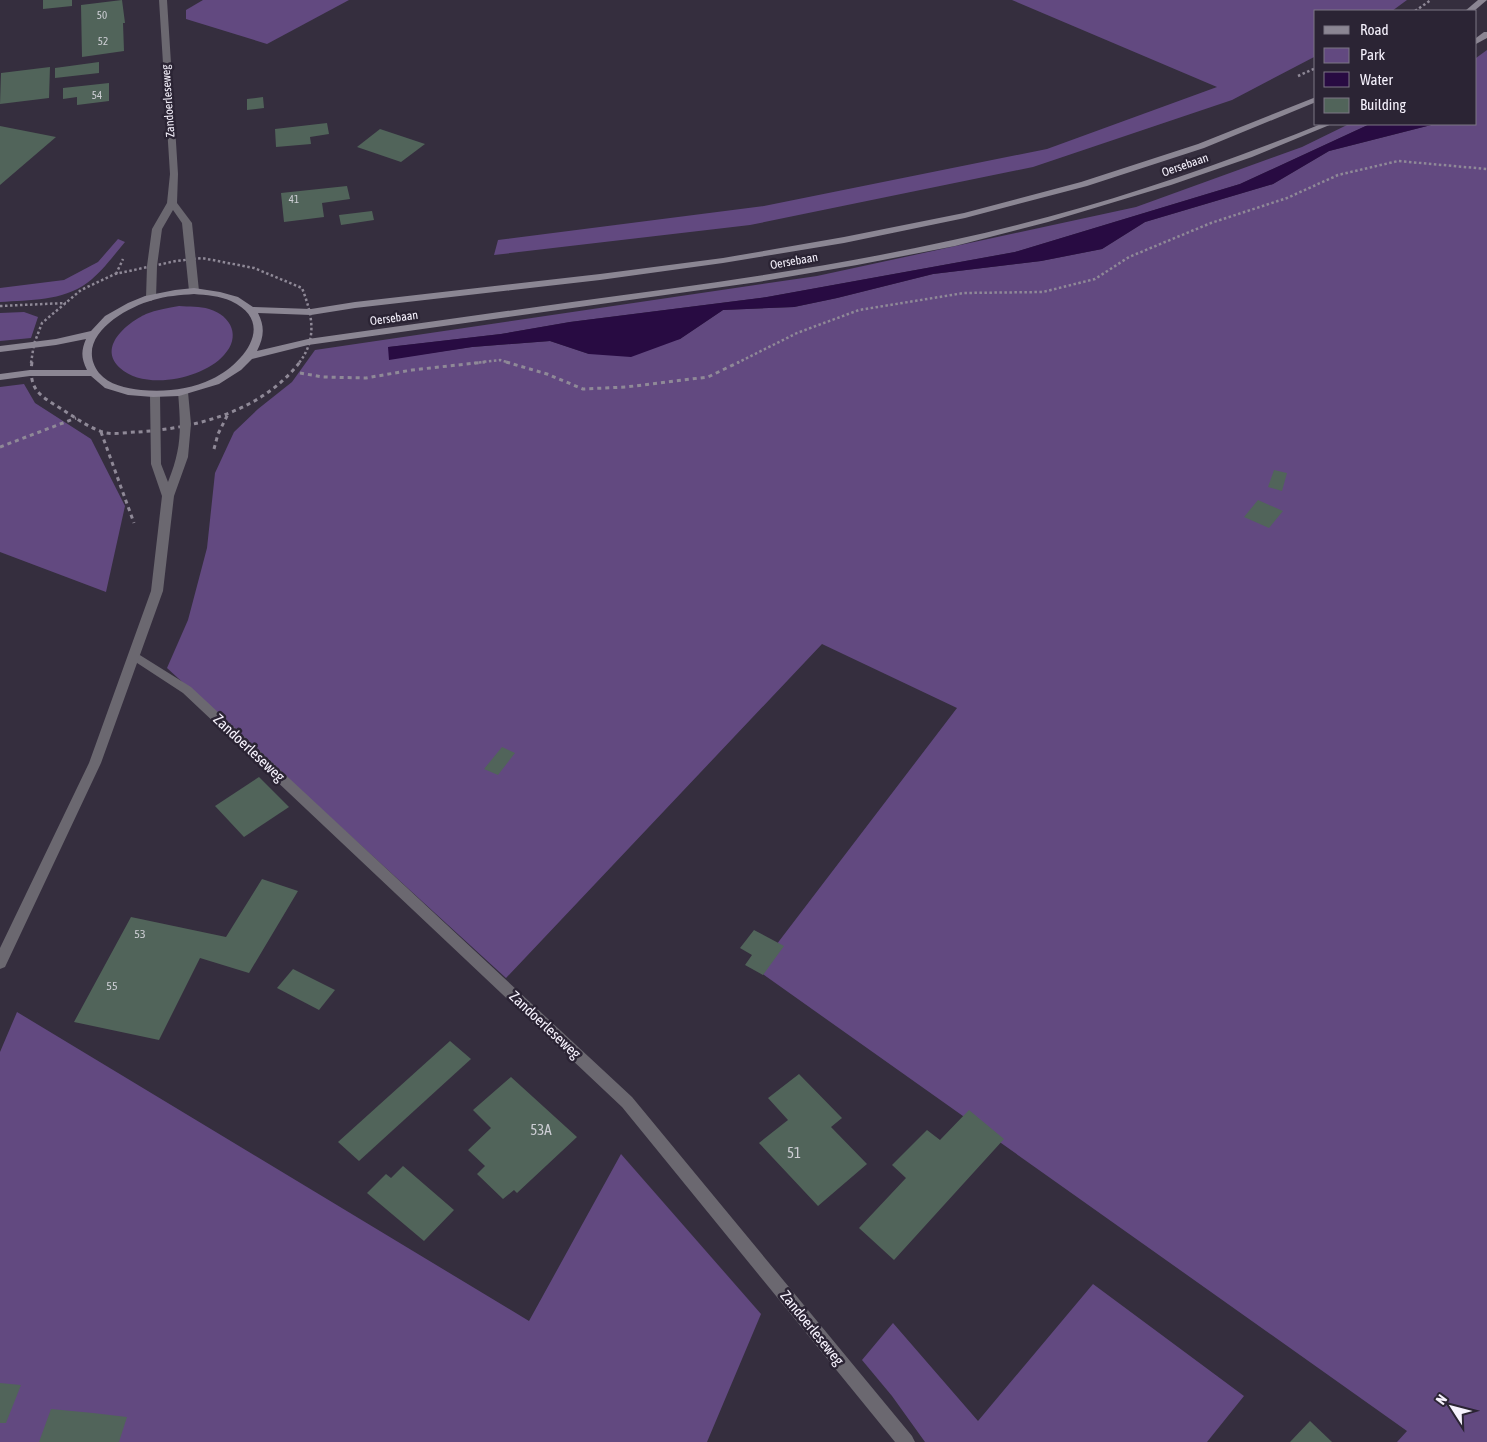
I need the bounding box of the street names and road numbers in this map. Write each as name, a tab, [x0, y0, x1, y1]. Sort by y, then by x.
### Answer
street label: Zandoerleseweg	[158, 63, 178, 138]
street label: Oersebaan	[1160, 151, 1210, 179]
street label: Oersebaan	[769, 250, 819, 272]
street label: Oersebaan	[369, 308, 419, 328]
street label: Zandoerleseweg	[210, 710, 289, 785]
street label: Zandoerleseweg	[506, 987, 585, 1062]
street label: Zandoerleseweg	[777, 1287, 848, 1369]

